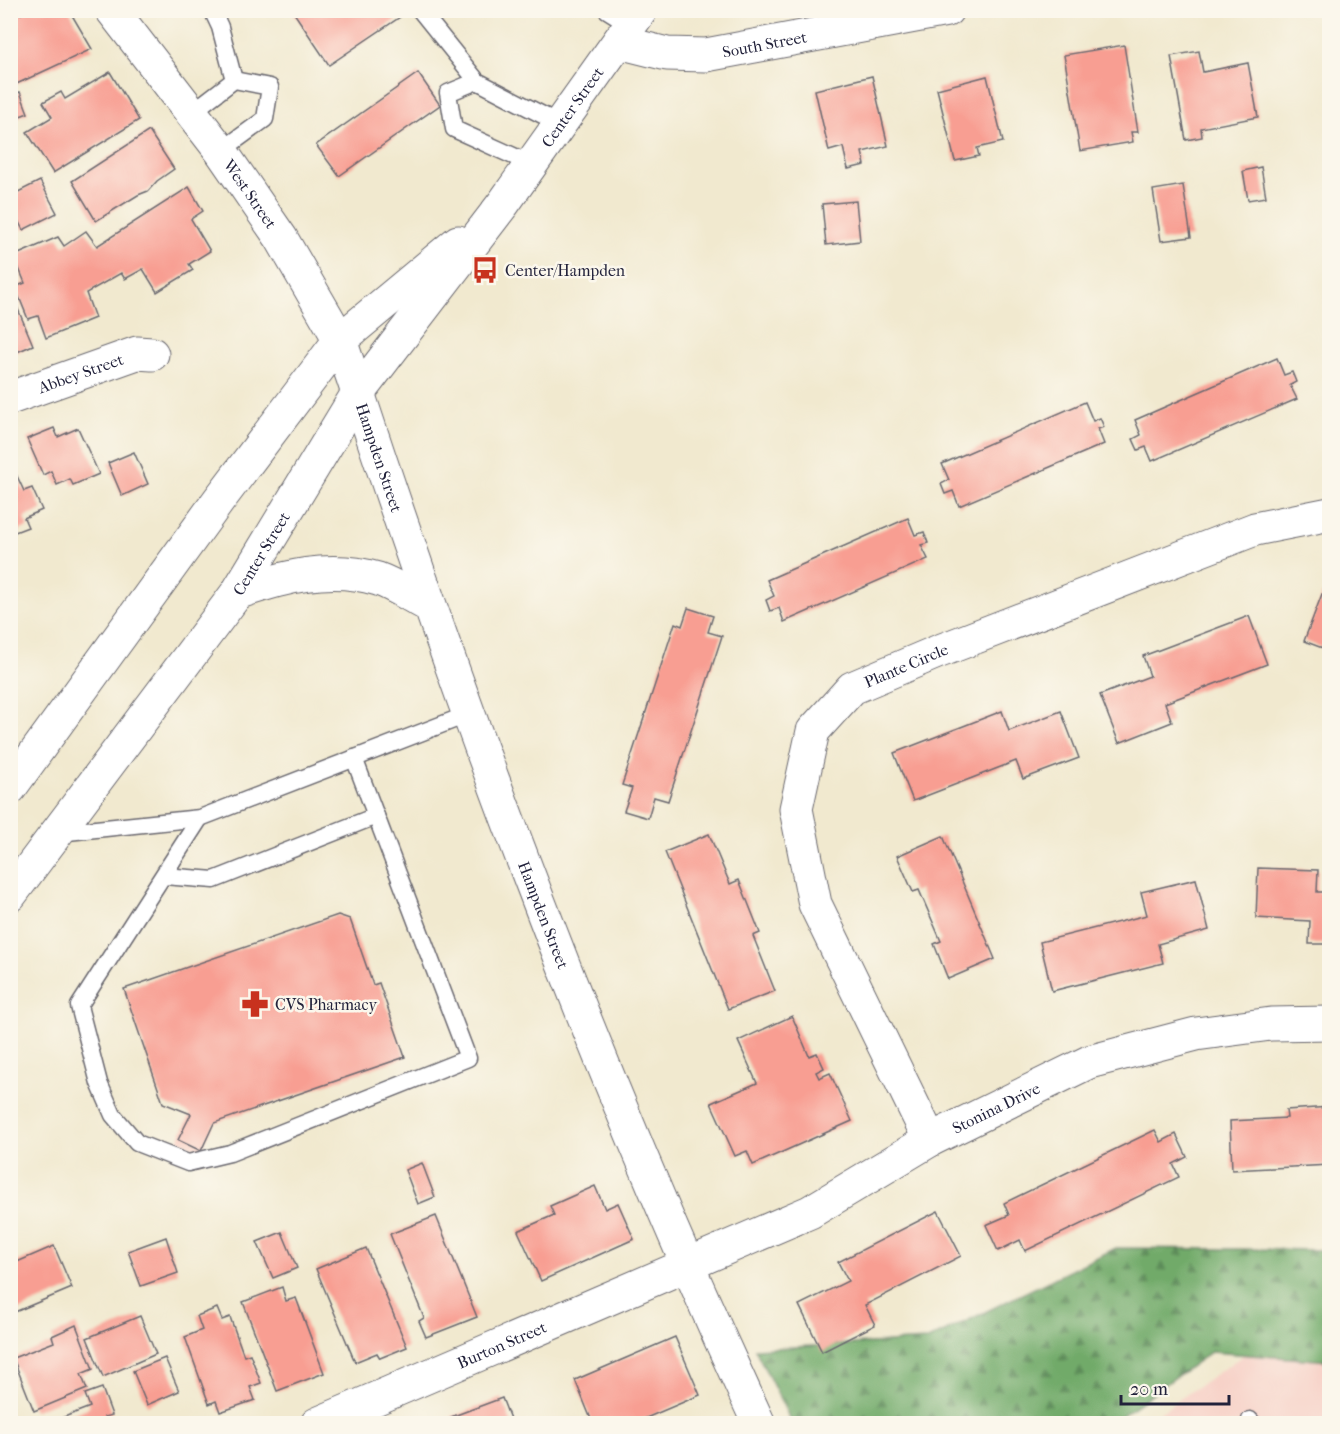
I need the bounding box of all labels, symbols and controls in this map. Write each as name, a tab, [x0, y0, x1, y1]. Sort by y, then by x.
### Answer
street label: South Street	[721, 27, 809, 62]
street label: Center Street	[538, 63, 608, 151]
street label: West Street	[219, 155, 281, 232]
bus stop icon: Center/Hampden	[470, 255, 500, 285]
place label: Center/Hampden	[505, 261, 626, 280]
street label: Abbey Street	[35, 350, 126, 398]
street label: Hampden Street	[352, 401, 406, 515]
street label: Center Street	[229, 508, 294, 599]
street label: Plante Circle	[862, 640, 951, 692]
street label: Hampden Street	[514, 859, 573, 972]
pharmacy icon: CVS Pharmacy	[240, 989, 270, 1019]
place label: CVS Pharmacy	[275, 995, 377, 1014]
street label: Stonina Drive	[949, 1079, 1043, 1138]
street label: Burton Street	[454, 1317, 550, 1373]
scale bar	[1121, 1368, 1229, 1406]
text: 20 m	[1130, 1379, 1168, 1400]

